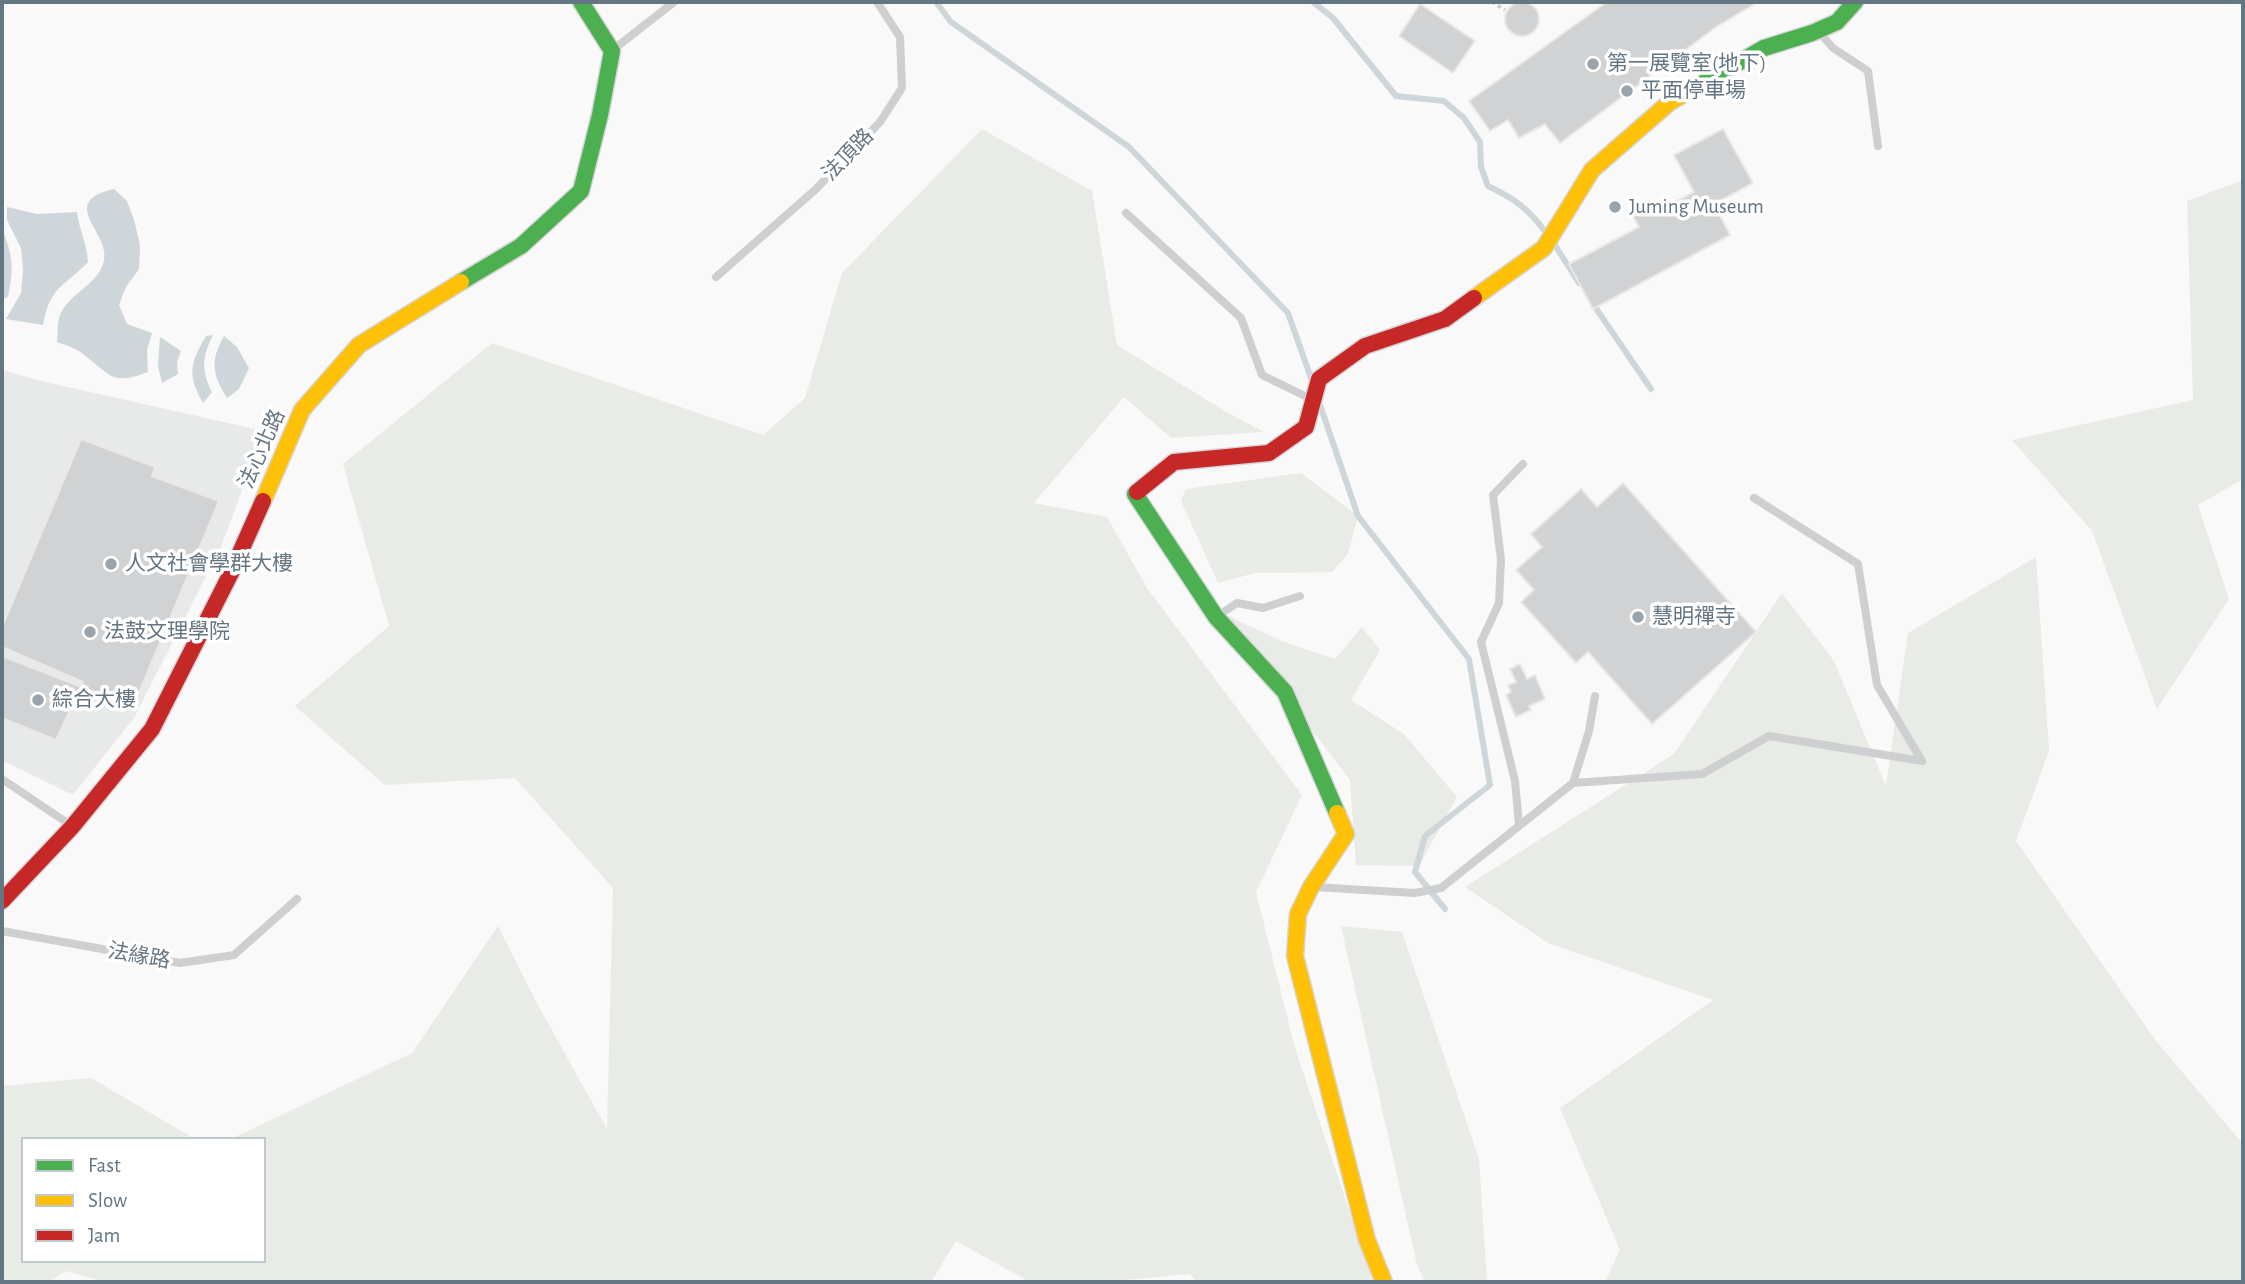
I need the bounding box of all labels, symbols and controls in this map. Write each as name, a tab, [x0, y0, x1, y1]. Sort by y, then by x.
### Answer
place label: 第一展覽室(地下)	[1607, 51, 1766, 77]
marker: 第一展覽室(地下)	[1585, 56, 1601, 72]
place label: 平面停車場	[1641, 78, 1746, 104]
marker: 平面停車場	[1619, 83, 1635, 99]
street label: 法頂路	[817, 124, 879, 186]
place label: Juming Museum	[1629, 194, 1764, 220]
marker: Juming Museum	[1607, 199, 1623, 215]
street label: 法心北路	[233, 406, 291, 492]
place label: 人文社會學群大樓	[125, 551, 293, 577]
marker: 人文社會學群大樓	[103, 556, 119, 572]
place label: 慧明禪寺	[1652, 604, 1736, 630]
marker: 慧明禪寺	[1630, 609, 1646, 625]
place label: 法鼓文理學院	[104, 619, 230, 645]
marker: 法鼓文理學院	[82, 624, 98, 640]
place label: 綜合大樓	[52, 687, 136, 713]
marker: 綜合大樓	[30, 692, 46, 708]
street label: 法緣路	[106, 938, 172, 974]
legend	[21, 1137, 266, 1263]
text: Fast	[88, 1155, 121, 1176]
text: Slow	[88, 1190, 127, 1211]
text: Jam	[88, 1225, 120, 1246]

